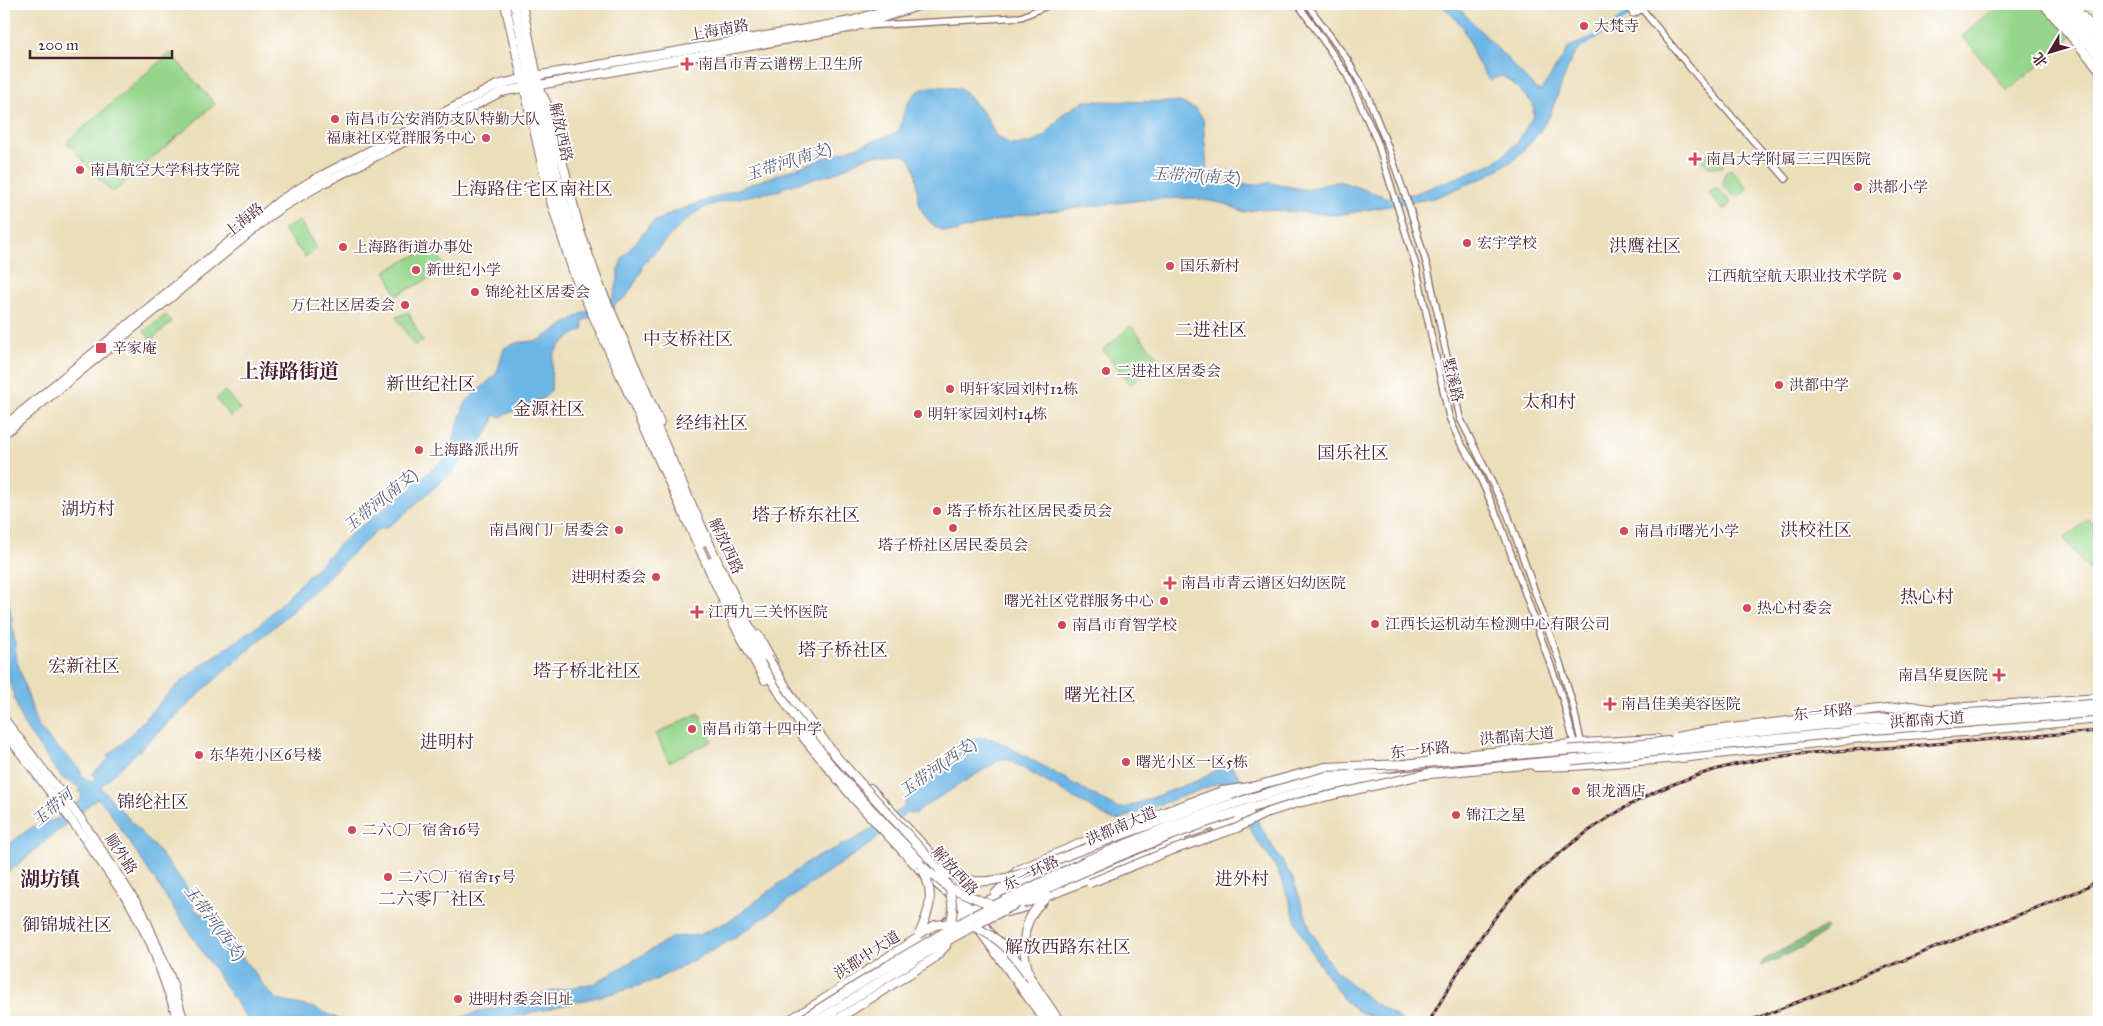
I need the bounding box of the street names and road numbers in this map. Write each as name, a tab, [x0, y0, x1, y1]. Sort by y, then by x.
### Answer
street label: 上海南路	[688, 16, 750, 44]
street label: 解放西路	[546, 101, 576, 163]
street label: 上海路	[221, 199, 267, 241]
street label: 墅溪路	[1439, 356, 1467, 404]
street label: 解放西路	[705, 515, 747, 577]
street label: 东一环路	[1792, 700, 1854, 724]
street label: 洪都南大道	[1889, 708, 1965, 732]
street label: 洪都南大道	[1479, 724, 1555, 748]
street label: 东一环路	[1389, 738, 1451, 762]
street label: 洪都南大道	[1083, 803, 1159, 849]
street label: 顺外路	[101, 830, 141, 878]
street label: 解放西路	[928, 843, 982, 899]
street label: 东一环路	[1000, 852, 1062, 894]
street label: 洪都中大道	[831, 927, 903, 983]

